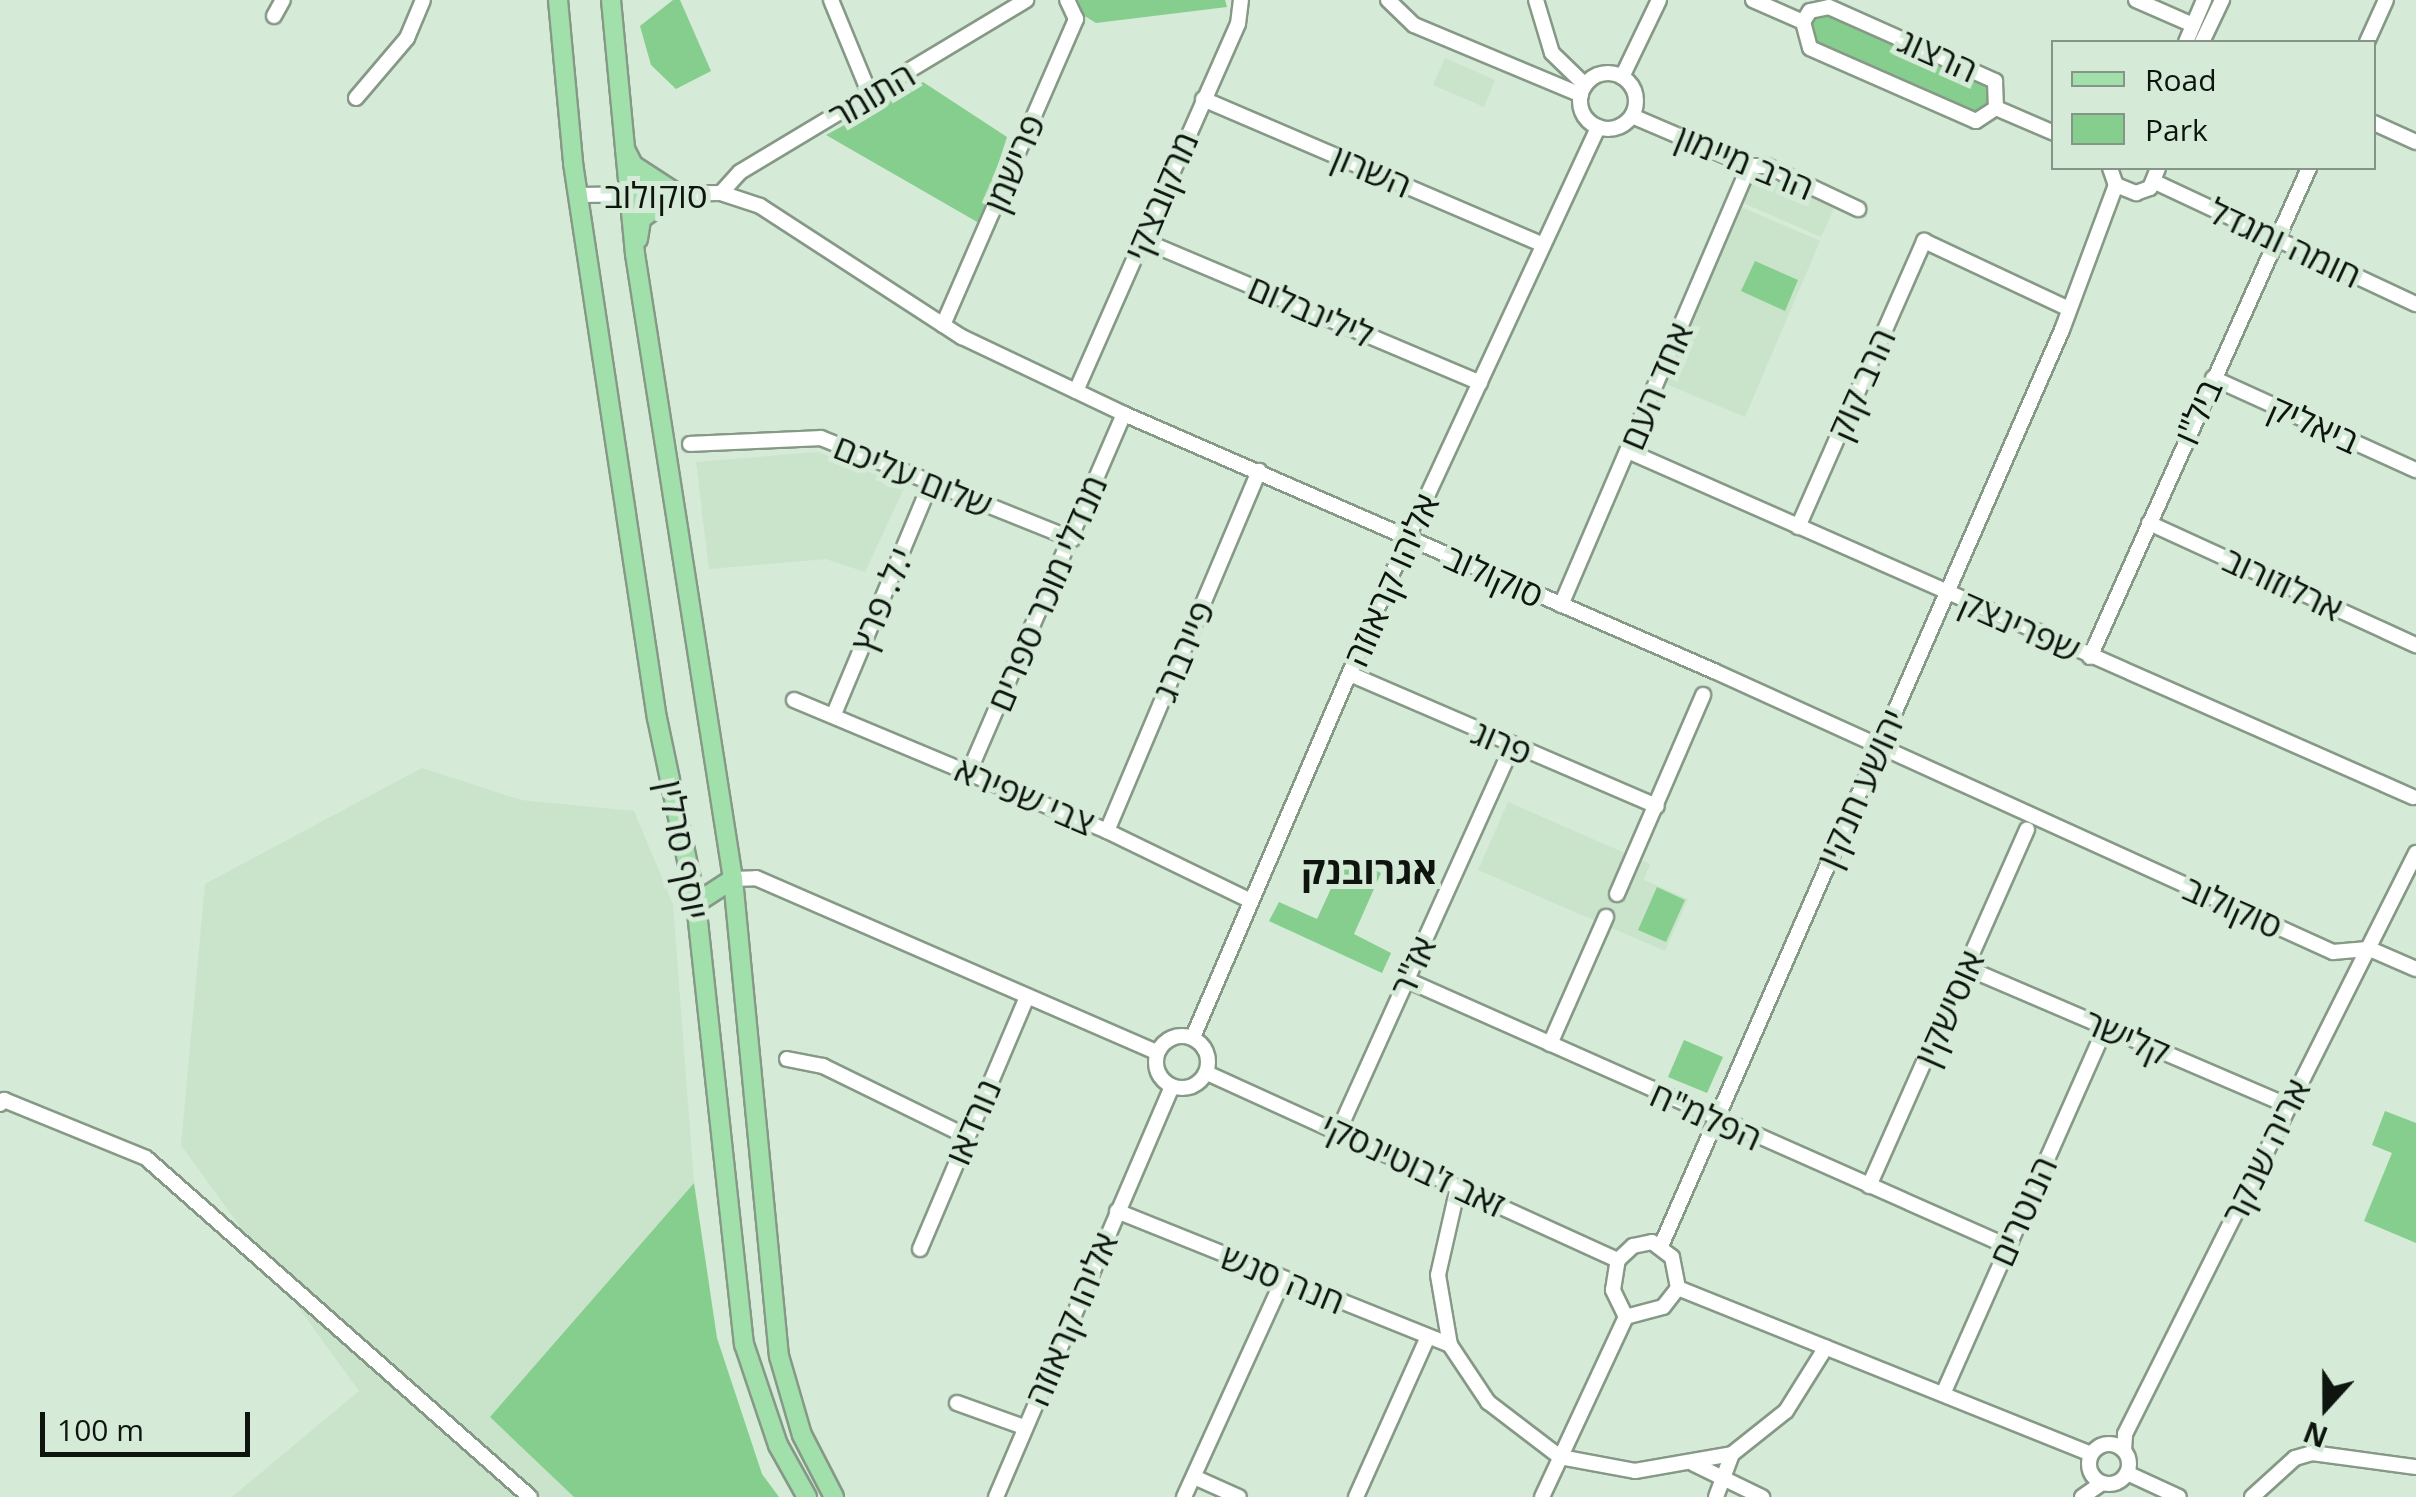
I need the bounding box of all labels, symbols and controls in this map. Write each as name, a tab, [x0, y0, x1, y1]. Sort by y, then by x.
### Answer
street label: הרצוג	[1892, 19, 1984, 91]
legend	[2051, 40, 2376, 170]
street label: התומר	[822, 53, 922, 137]
text: Road	[2145, 59, 2217, 100]
street label: פרישמן	[975, 108, 1053, 218]
text: Park	[2145, 109, 2208, 150]
street label: הרב מיימון	[1670, 115, 1820, 209]
street label: מרקובצקי	[1115, 125, 1207, 267]
street label: השרון	[1326, 136, 1418, 206]
street label: סוקולוב	[604, 174, 708, 216]
street label: חומה ומגדל	[2202, 190, 2368, 296]
street label: לילינבלום	[1242, 266, 1380, 356]
street label: אחד העם	[1611, 316, 1701, 456]
street label: הרב קוק	[1818, 322, 1904, 446]
street label: ביל"ו	[2165, 373, 2231, 451]
street label: ביאליק	[2263, 386, 2365, 462]
street label: שלום עליכם	[828, 425, 998, 527]
street label: מנדלי מוכר ספרים	[978, 469, 1116, 717]
street label: אליהו קראוזה	[1334, 487, 1448, 673]
street label: סוקולוב	[1438, 536, 1550, 616]
street label: ארלוזורוב	[2217, 538, 2349, 630]
street label: י.ל. פרץ	[842, 541, 922, 657]
street label: שפרינצק	[1954, 581, 2086, 671]
street label: פיירברג	[1143, 594, 1223, 708]
street label: יהושע חנקין	[1808, 702, 1914, 874]
street label: פרוג	[1466, 711, 1538, 773]
street label: צבי שפירא	[949, 748, 1101, 844]
street label: יוסף סרלין	[649, 777, 717, 923]
district label: אגרובנק	[1301, 847, 1437, 893]
street label: סוקולוב	[2177, 867, 2289, 947]
street label: אז"ר	[1381, 929, 1445, 1003]
street label: אוסישקין	[1905, 944, 1993, 1072]
street label: קלישר	[2078, 1000, 2176, 1074]
street label: אריה שנקר	[2213, 1072, 2319, 1230]
street label: נורדאו	[936, 1073, 1010, 1171]
street label: הפלמ"ח	[1644, 1073, 1768, 1159]
street label: זאב ז'בוטינסקי	[1315, 1104, 1511, 1226]
street label: הנוטרים	[1980, 1150, 2066, 1272]
street label: אליהו קראוזה	[1016, 1226, 1126, 1412]
street label: חנה סנש	[1215, 1235, 1351, 1323]
north arrow	[2276, 1357, 2376, 1457]
scale bar	[45, 1392, 255, 1454]
text: 100 m	[57, 1409, 144, 1450]
text: N	[2298, 1413, 2333, 1457]

